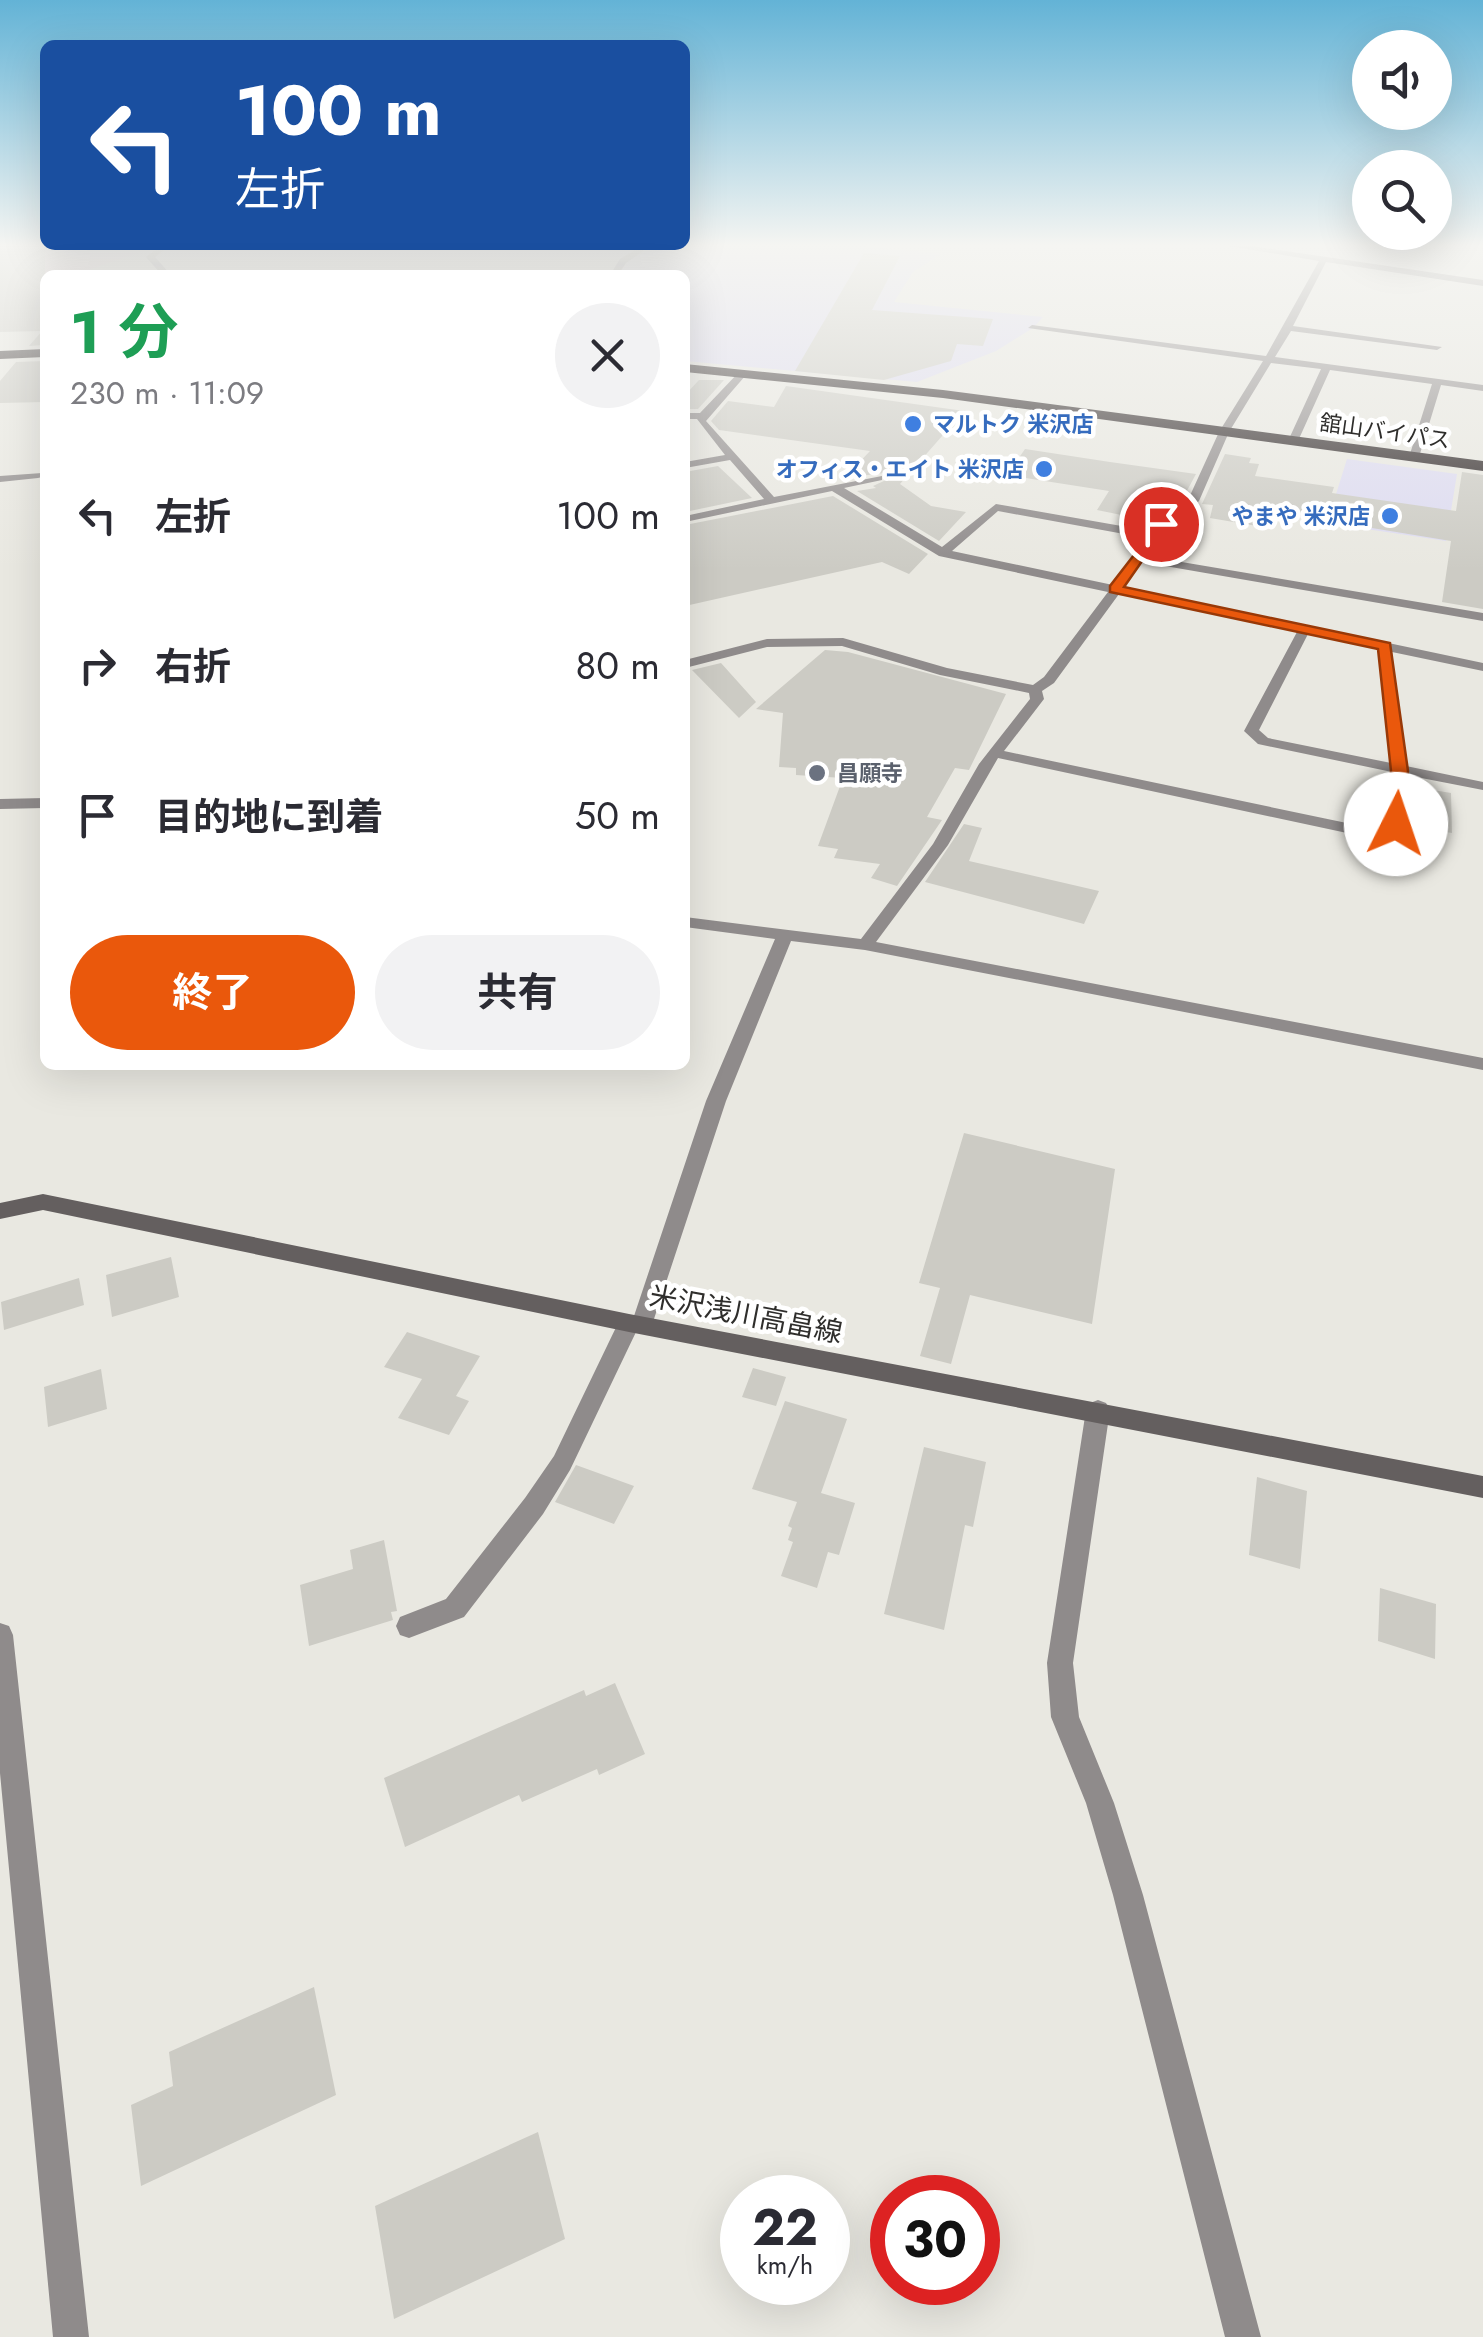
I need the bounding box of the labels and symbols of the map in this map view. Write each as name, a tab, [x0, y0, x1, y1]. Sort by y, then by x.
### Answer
street label: 舘山バイパス	[1318, 406, 1452, 456]
place label: マルトク 米沢店	[933, 408, 1094, 440]
marker: マルトク 米沢店	[902, 413, 924, 435]
place label: オフィス・エイト 米沢店	[776, 453, 1024, 485]
marker: オフィス・エイト 米沢店	[1033, 458, 1055, 480]
pin	[1119, 482, 1204, 567]
place label: やまや 米沢店	[1231, 500, 1370, 532]
marker: やまや 米沢店	[1379, 505, 1401, 527]
place label: 昌願寺	[837, 757, 903, 789]
marker: 昌願寺	[806, 762, 828, 784]
position arrow	[1344, 772, 1448, 876]
street label: 米沢浅川高畠線	[646, 1276, 846, 1353]
speed limit sign: 30	[870, 2175, 1000, 2305]

